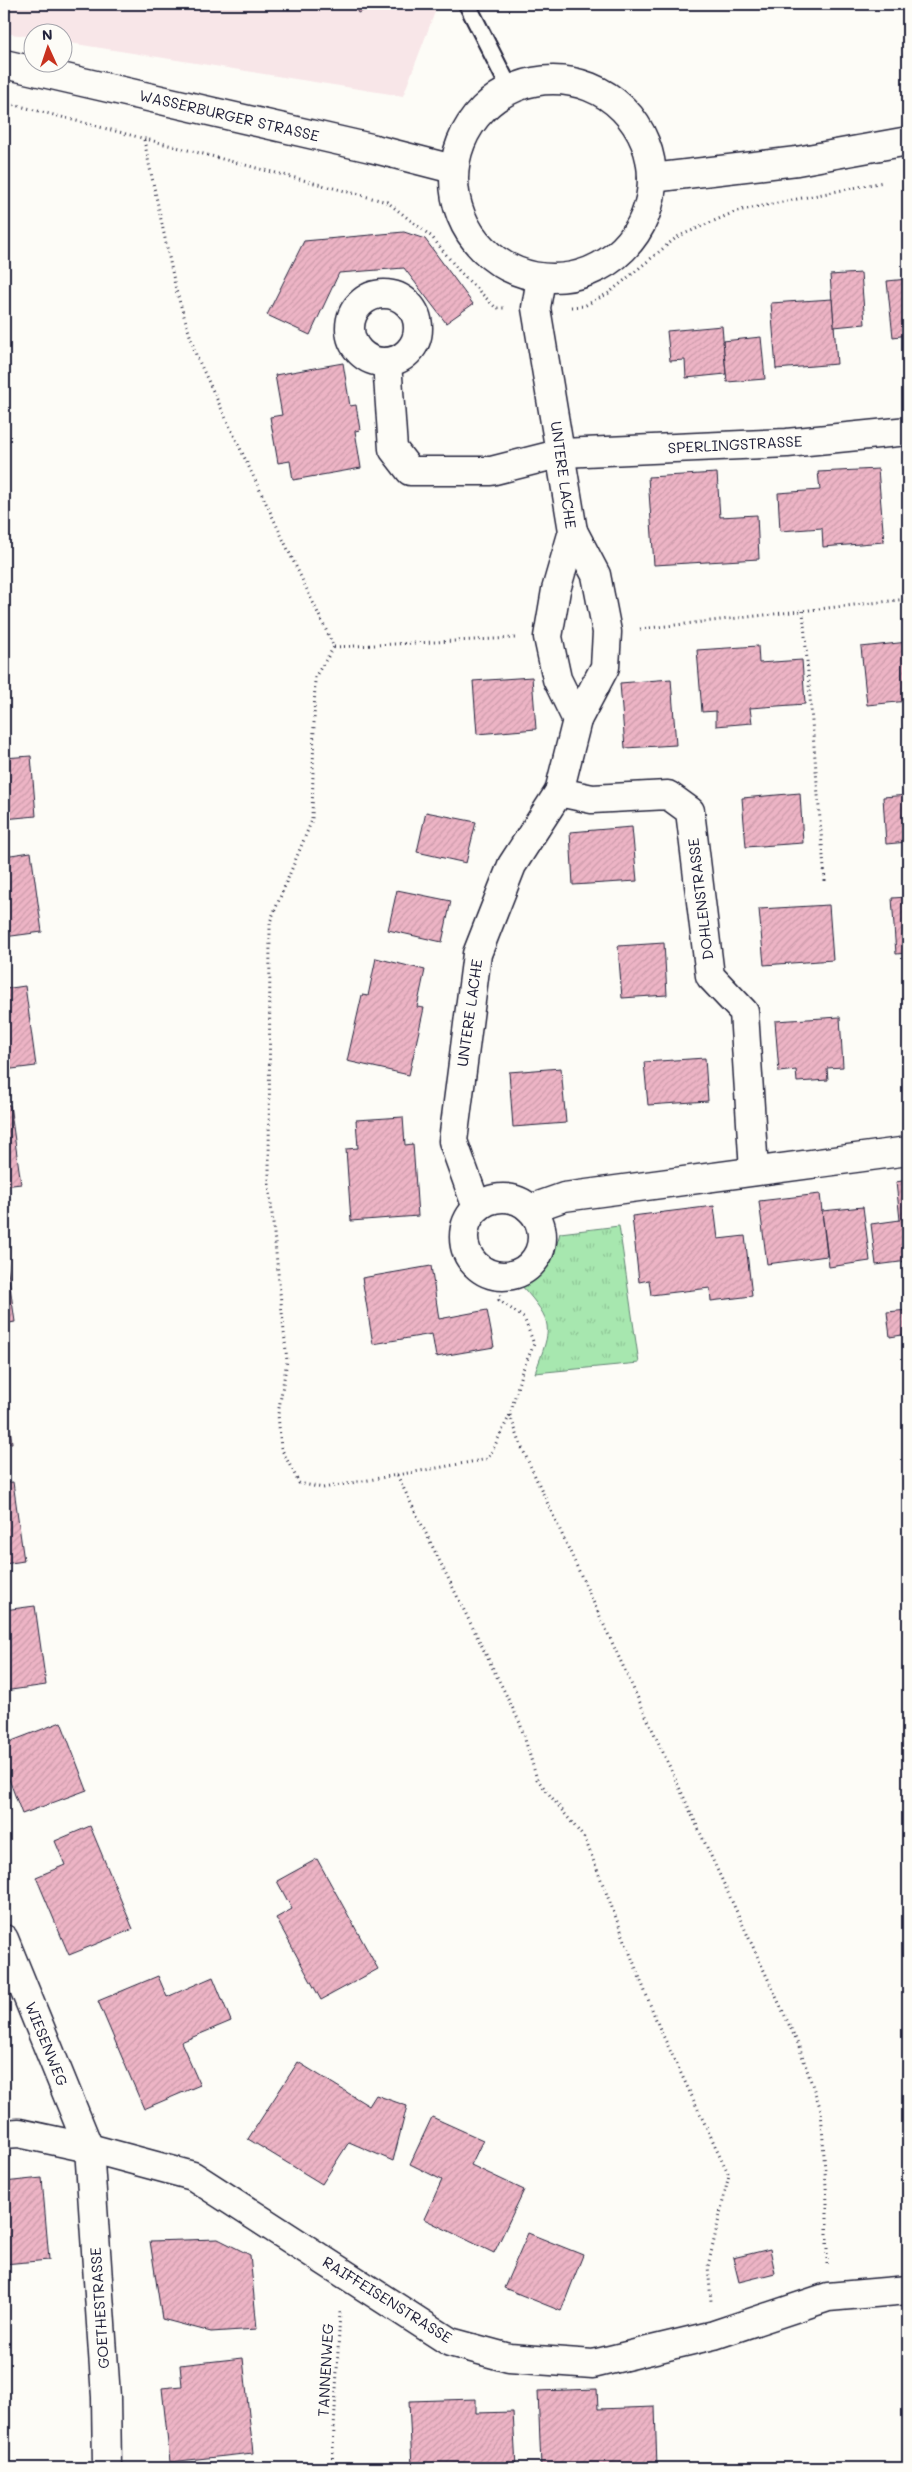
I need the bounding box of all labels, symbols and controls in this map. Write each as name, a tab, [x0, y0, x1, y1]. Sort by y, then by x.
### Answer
north arrow	[22, 22, 72, 72]
text: N	[41, 25, 53, 44]
street label: WASSERBURGER STRASSE	[137, 85, 322, 146]
street label: UNTERE LACHE	[547, 420, 581, 530]
street label: SPERLINGSTRASSE	[667, 430, 803, 458]
street label: DOHLENSTRASSE	[683, 837, 717, 961]
street label: UNTERE LACHE	[452, 957, 487, 1068]
street label: WIESENWEG	[21, 1998, 73, 2089]
street label: GOETHESTRASSE	[85, 2246, 113, 2369]
street label: RAIFFEISENSTRASSE	[319, 2251, 456, 2347]
street label: TANNENWEG	[313, 2323, 337, 2417]

